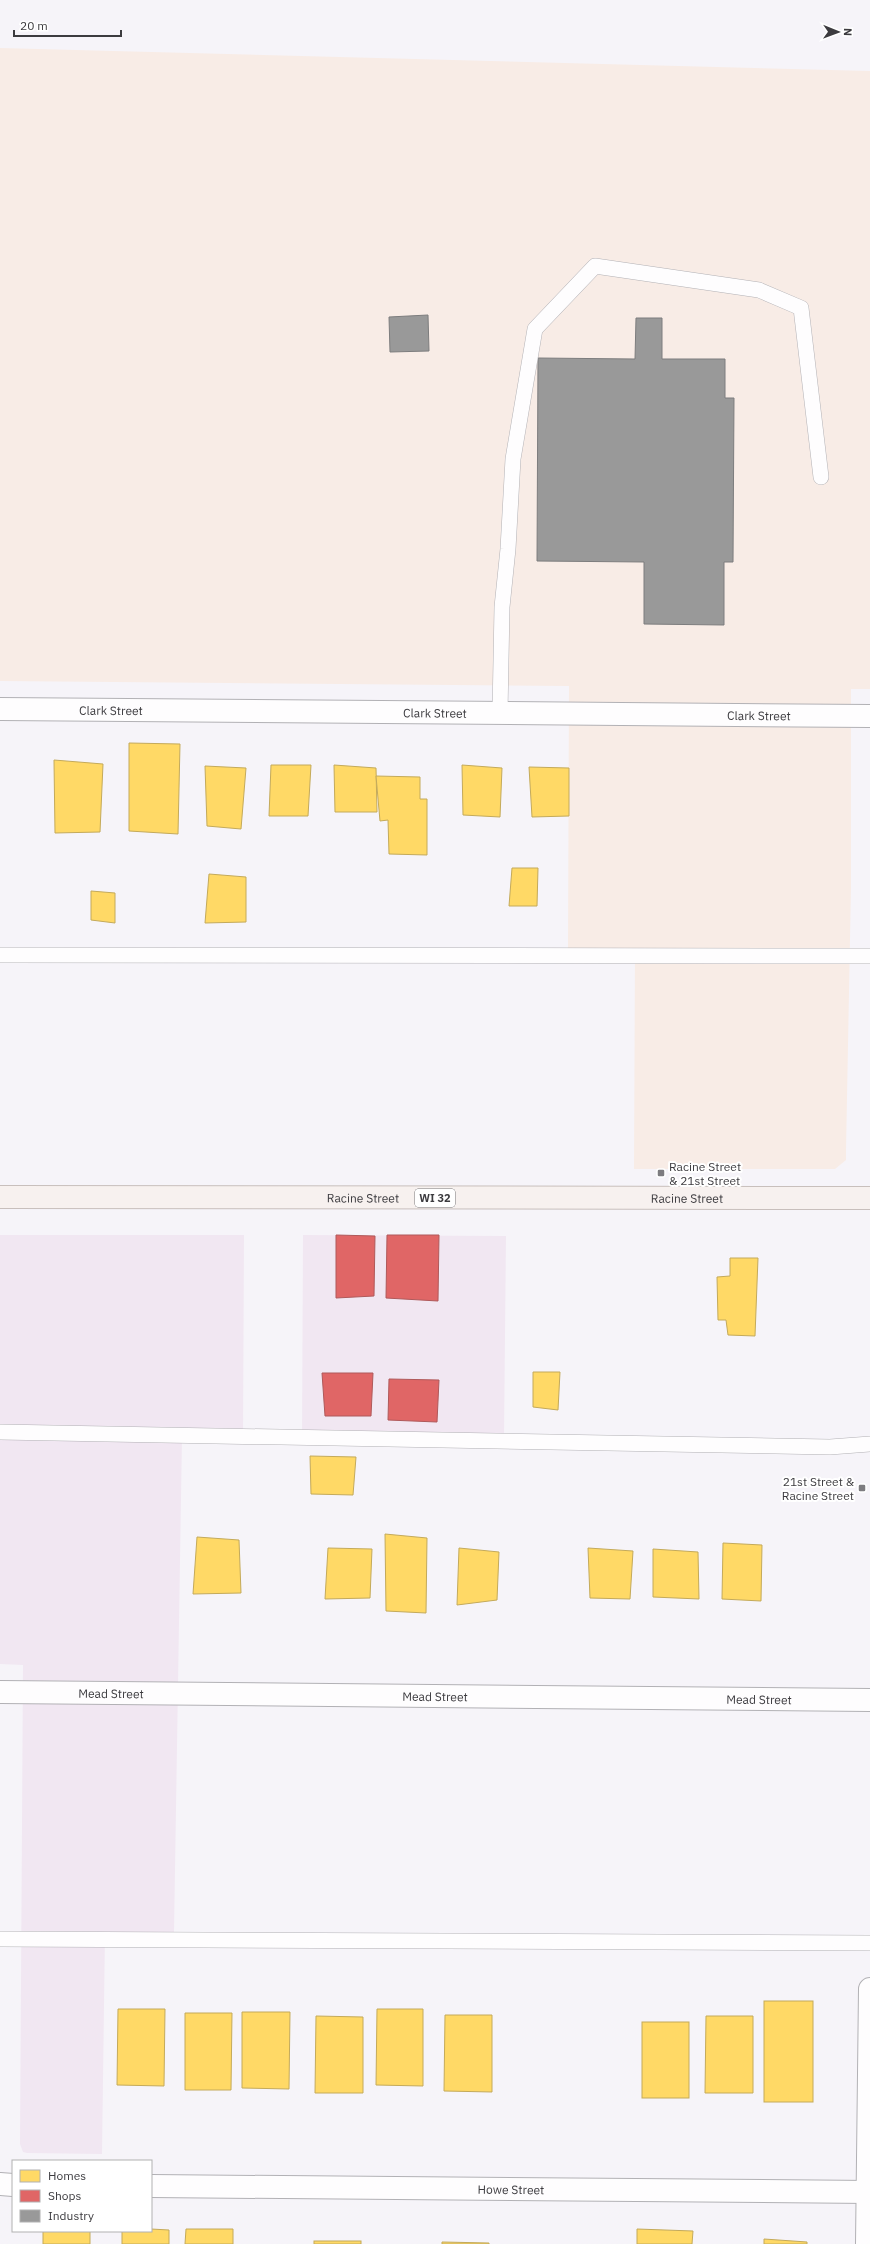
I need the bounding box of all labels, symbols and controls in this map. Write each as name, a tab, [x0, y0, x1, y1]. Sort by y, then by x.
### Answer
scale bar	[14, 12, 121, 38]
north arrow	[818, 12, 858, 52]
text: 20 m	[20, 18, 48, 33]
text: N	[841, 28, 855, 36]
street label: Clark Street	[79, 702, 143, 718]
street label: Clark Street	[403, 705, 467, 720]
street label: Clark Street	[727, 707, 791, 723]
place label: Racine Street & 21st Street	[669, 1159, 741, 1188]
marker: Racine Street & 21st Street	[656, 1168, 666, 1178]
road number: WI 32	[415, 1189, 455, 1207]
street label: Racine Street	[327, 1190, 399, 1205]
street label: Racine Street	[651, 1190, 723, 1205]
place label: 21st Street & Racine Street	[782, 1474, 855, 1503]
marker: 21st Street & Racine Street	[857, 1483, 867, 1493]
street label: Mead Street	[78, 1685, 144, 1701]
street label: Mead Street	[402, 1688, 468, 1704]
street label: Mead Street	[726, 1691, 792, 1707]
legend	[12, 2160, 152, 2232]
text: Homes	[48, 2168, 86, 2183]
street label: Howe Street	[478, 2181, 544, 2197]
text: Shops	[48, 2188, 81, 2203]
text: Industry	[48, 2208, 94, 2223]

